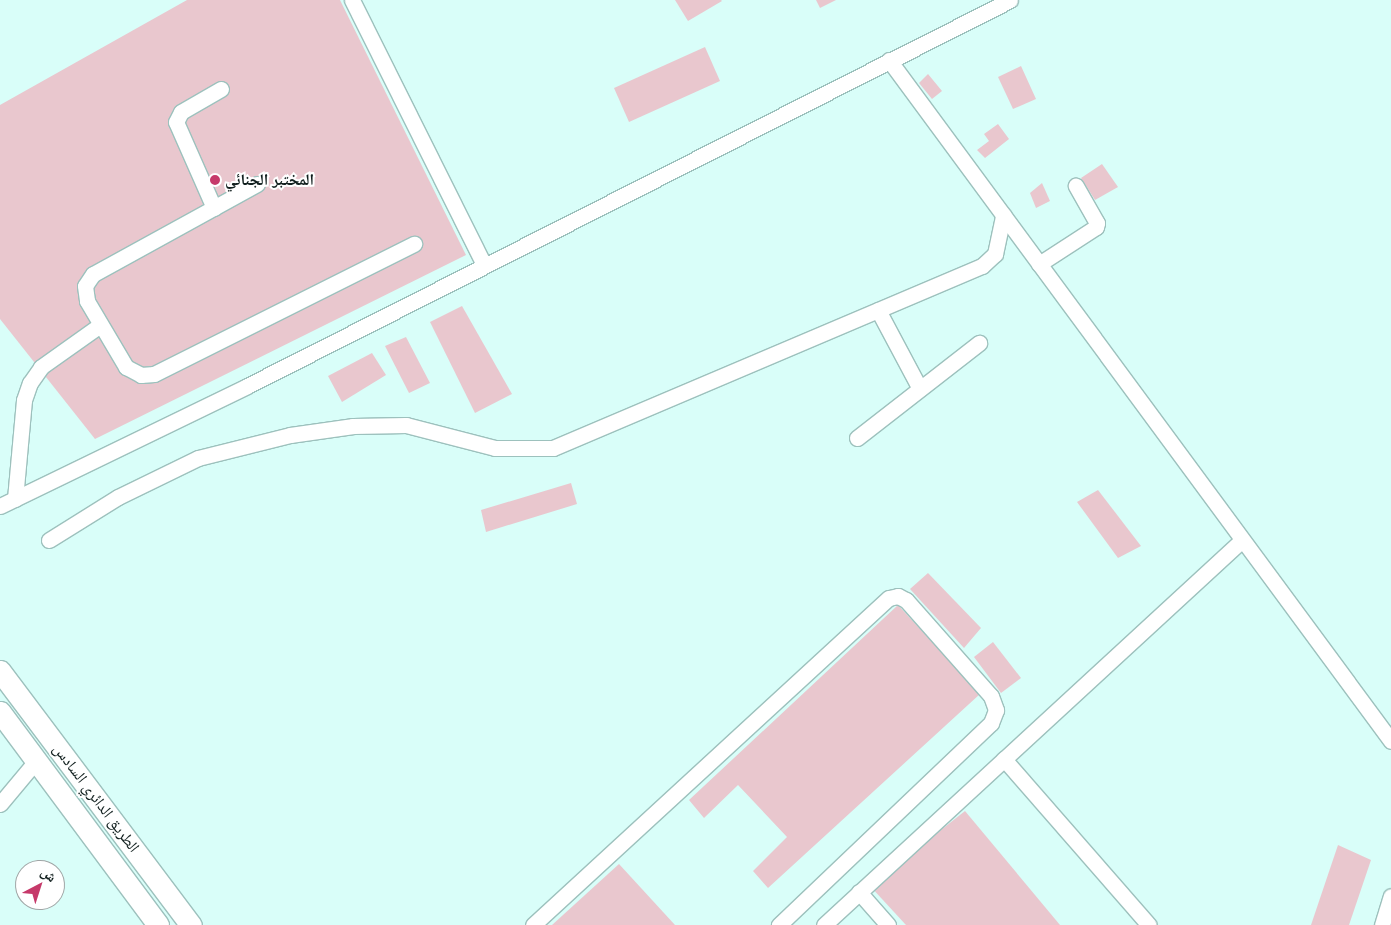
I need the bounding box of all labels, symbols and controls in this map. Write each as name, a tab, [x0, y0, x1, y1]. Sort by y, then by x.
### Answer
place label: المختبر الجنائي	[225, 170, 314, 190]
marker: المختبر الجنائي	[209, 174, 221, 186]
street label: الطريق الدائري السادس	[49, 740, 143, 856]
north arrow	[15, 860, 65, 910]
text: ش	[38, 863, 60, 885]

